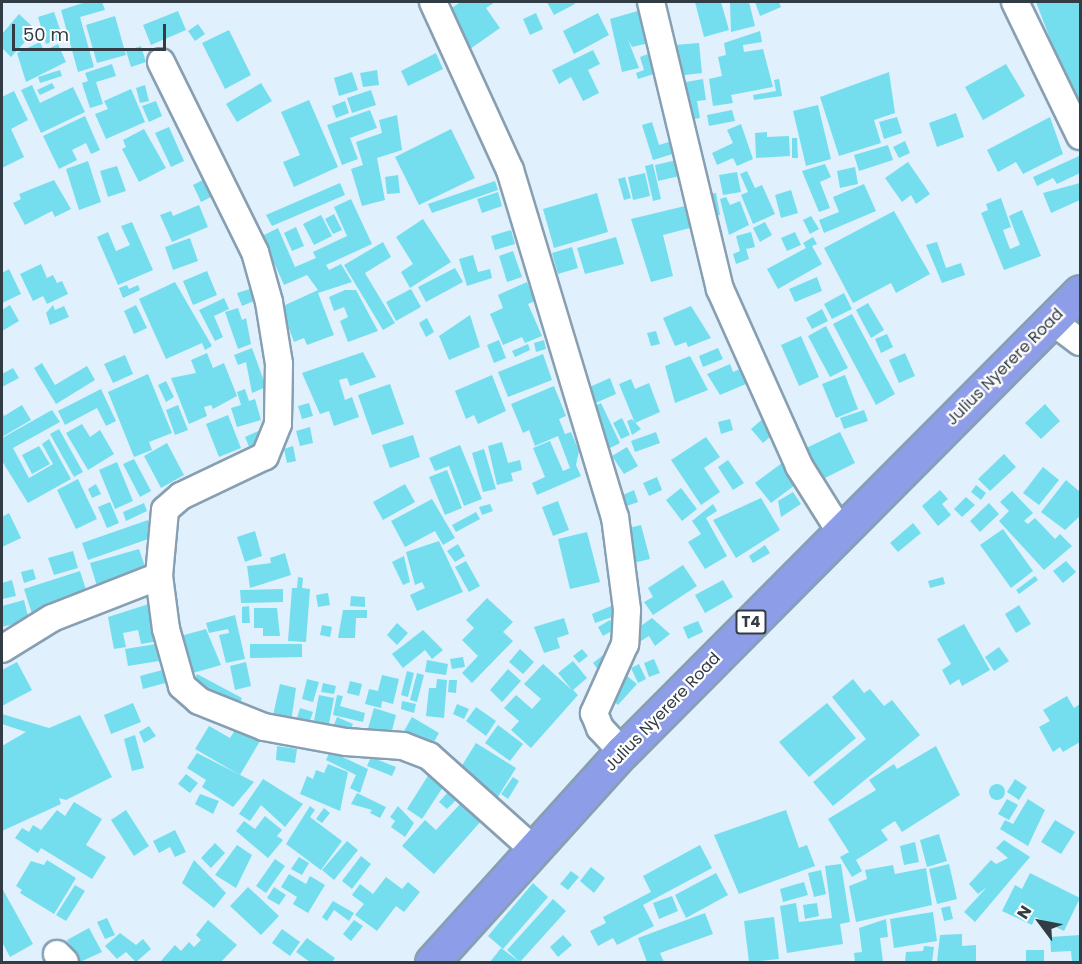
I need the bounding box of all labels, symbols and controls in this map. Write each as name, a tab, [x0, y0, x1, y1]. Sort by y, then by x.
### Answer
scale bar	[15, 12, 170, 50]
text: 50 m	[23, 22, 69, 47]
street label: Julius Nyerere Road	[943, 305, 1067, 429]
road number: T4	[734, 610, 768, 634]
street label: Julius Nyerere Road	[601, 649, 725, 775]
north arrow	[1010, 892, 1070, 952]
text: N	[1011, 901, 1037, 923]

